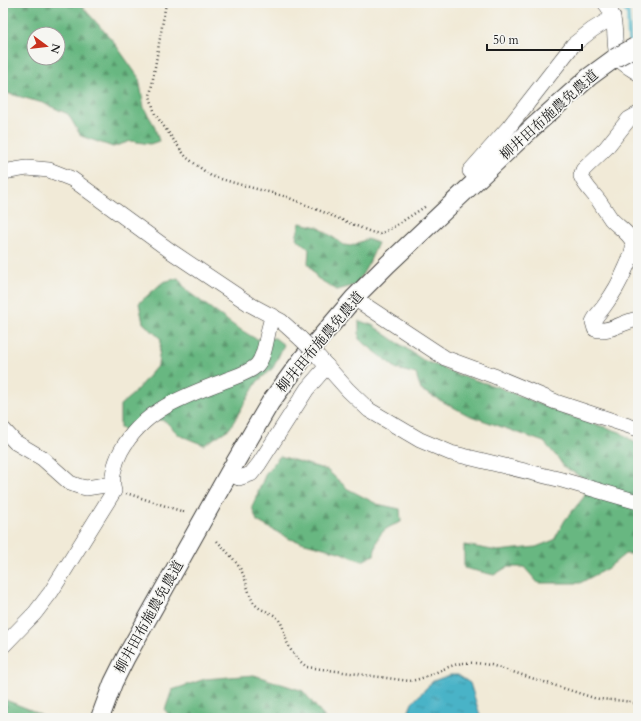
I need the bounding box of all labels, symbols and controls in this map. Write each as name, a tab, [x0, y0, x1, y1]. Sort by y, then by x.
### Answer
north arrow	[26, 26, 66, 66]
scale bar	[487, 26, 582, 52]
text: 50 m	[493, 32, 520, 48]
text: N	[47, 42, 64, 55]
street label: 柳井田布施農免農道	[496, 66, 602, 164]
street label: 柳井田布施農免農道	[272, 288, 368, 396]
street label: 柳井田布施農免農道	[110, 557, 188, 677]

